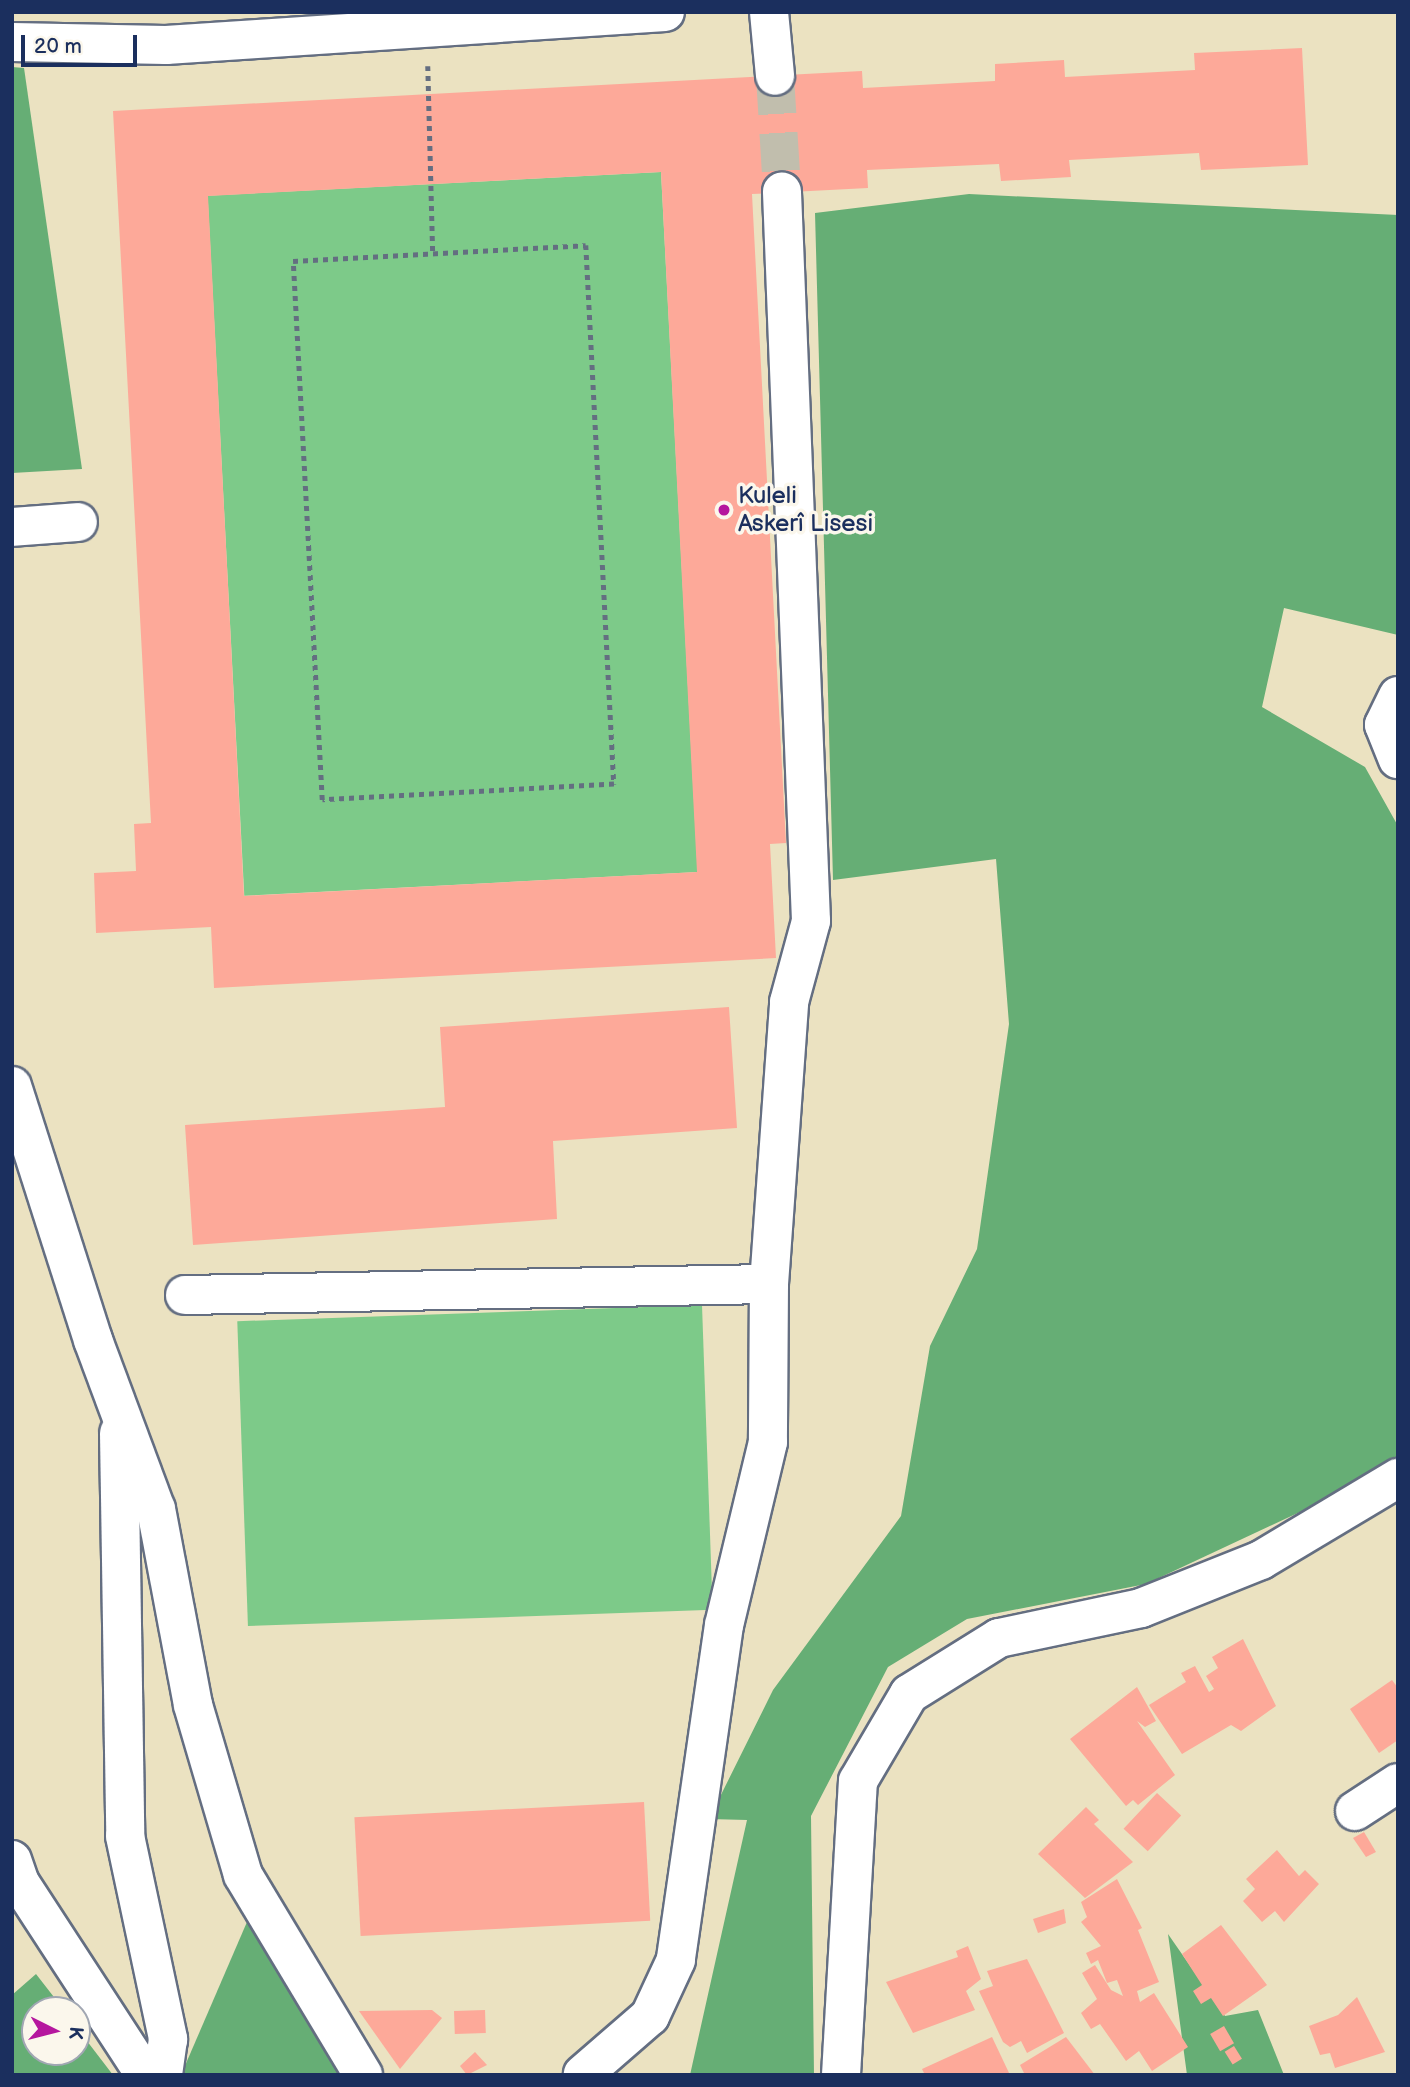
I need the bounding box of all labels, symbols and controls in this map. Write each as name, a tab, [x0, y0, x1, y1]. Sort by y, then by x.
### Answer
scale bar	[24, 21, 140, 65]
text: 20 m	[34, 34, 82, 59]
place label: Kuleli Askerî Lisesi	[738, 482, 873, 538]
marker: Kuleli Askerî Lisesi	[716, 502, 732, 518]
north arrow	[21, 1996, 91, 2066]
text: K	[63, 2025, 88, 2041]

